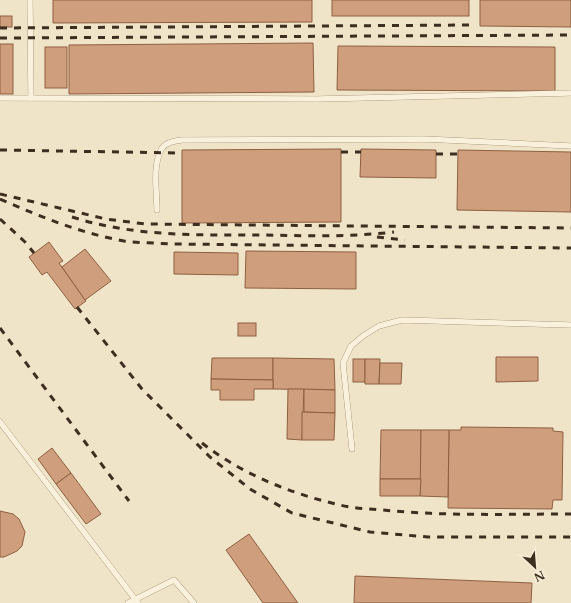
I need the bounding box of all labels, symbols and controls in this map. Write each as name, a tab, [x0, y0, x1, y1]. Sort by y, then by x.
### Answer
north arrow	[515, 547, 555, 587]
text: N	[531, 567, 547, 585]

